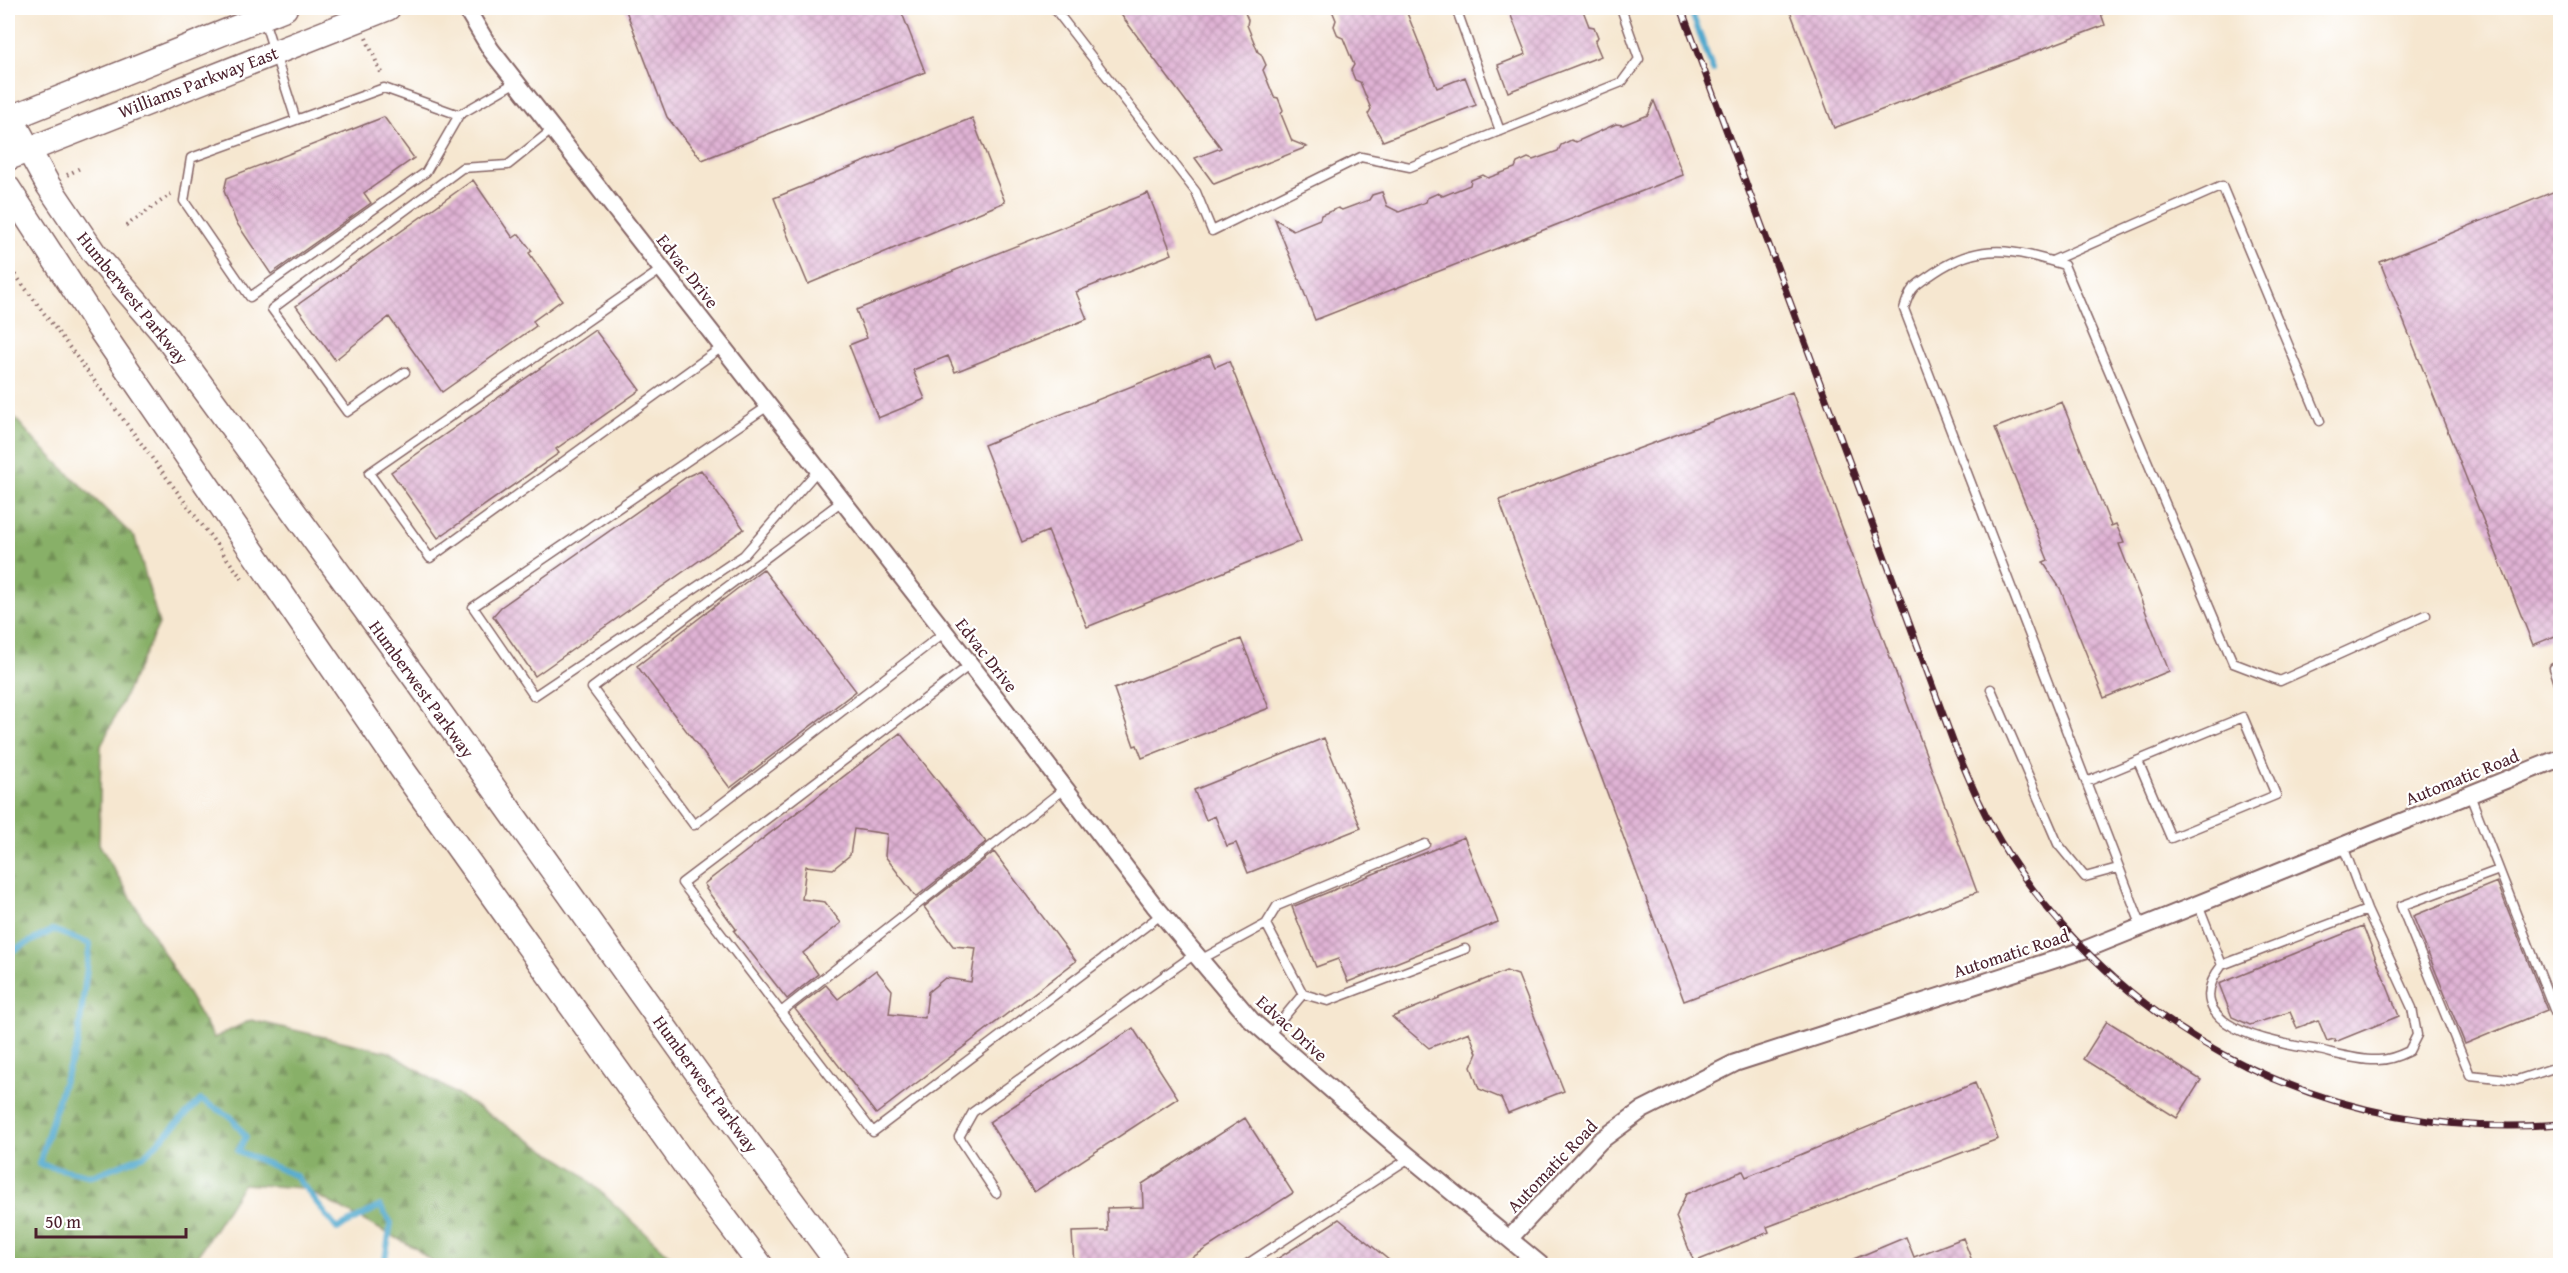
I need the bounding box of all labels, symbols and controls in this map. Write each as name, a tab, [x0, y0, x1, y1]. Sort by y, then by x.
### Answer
street label: Williams Parkway East	[114, 39, 283, 125]
street label: Humberwest Parkway	[71, 226, 195, 370]
street label: Edvac Drive	[650, 228, 726, 314]
street label: Edvac Drive	[949, 612, 1025, 698]
street label: Humberwest Parkway	[363, 614, 481, 764]
street label: Automatic Road	[2401, 742, 2523, 812]
street label: Automatic Road	[1950, 921, 2073, 984]
street label: Edvac Drive	[1250, 988, 1334, 1068]
street label: Humberwest Parkway	[647, 1009, 765, 1159]
street label: Automatic Road	[1500, 1113, 1604, 1219]
scale bar	[36, 1201, 186, 1239]
text: 50 m	[45, 1208, 81, 1235]

